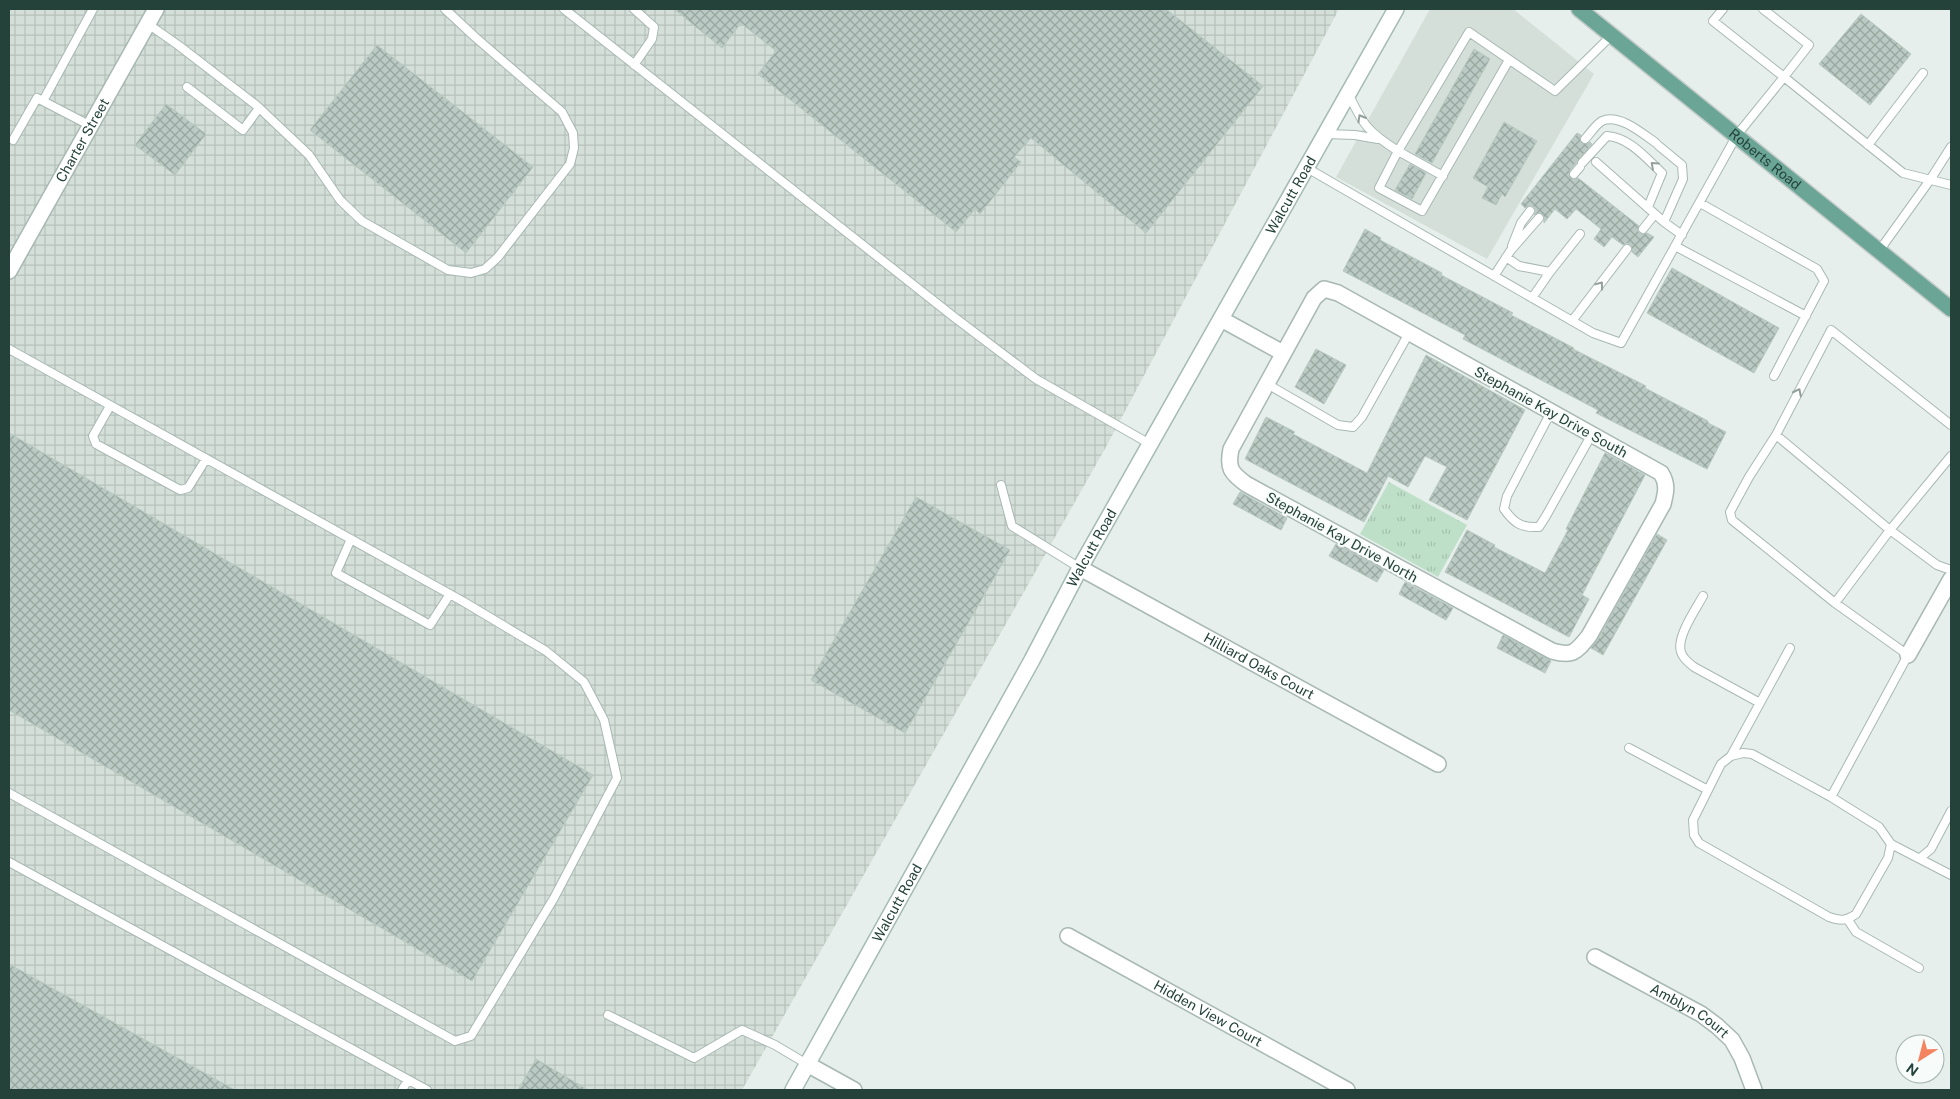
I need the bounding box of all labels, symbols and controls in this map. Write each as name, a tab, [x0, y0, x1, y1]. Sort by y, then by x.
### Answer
street label: Charter Street	[52, 95, 112, 185]
one-way arrow	[1357, 114, 1367, 123]
street label: Roberts Road	[1726, 125, 1804, 193]
street label: Walcutt Road	[1262, 153, 1319, 237]
one-way arrow	[1650, 162, 1659, 171]
one-way arrow	[1594, 282, 1602, 291]
street label: Stephanie Kay Drive South	[1472, 363, 1630, 461]
one-way arrow	[1792, 388, 1802, 397]
street label: Stephanie Kay Drive North	[1263, 489, 1421, 585]
street label: Walcutt Road	[1064, 506, 1120, 590]
street label: Hilliard Oaks Court	[1201, 629, 1317, 703]
street label: Walcutt Road	[869, 861, 925, 945]
street label: Hidden View Court	[1151, 977, 1265, 1050]
street label: Amblyn Court	[1648, 980, 1732, 1041]
north arrow	[1895, 1034, 1945, 1084]
text: N	[1903, 1060, 1921, 1079]

